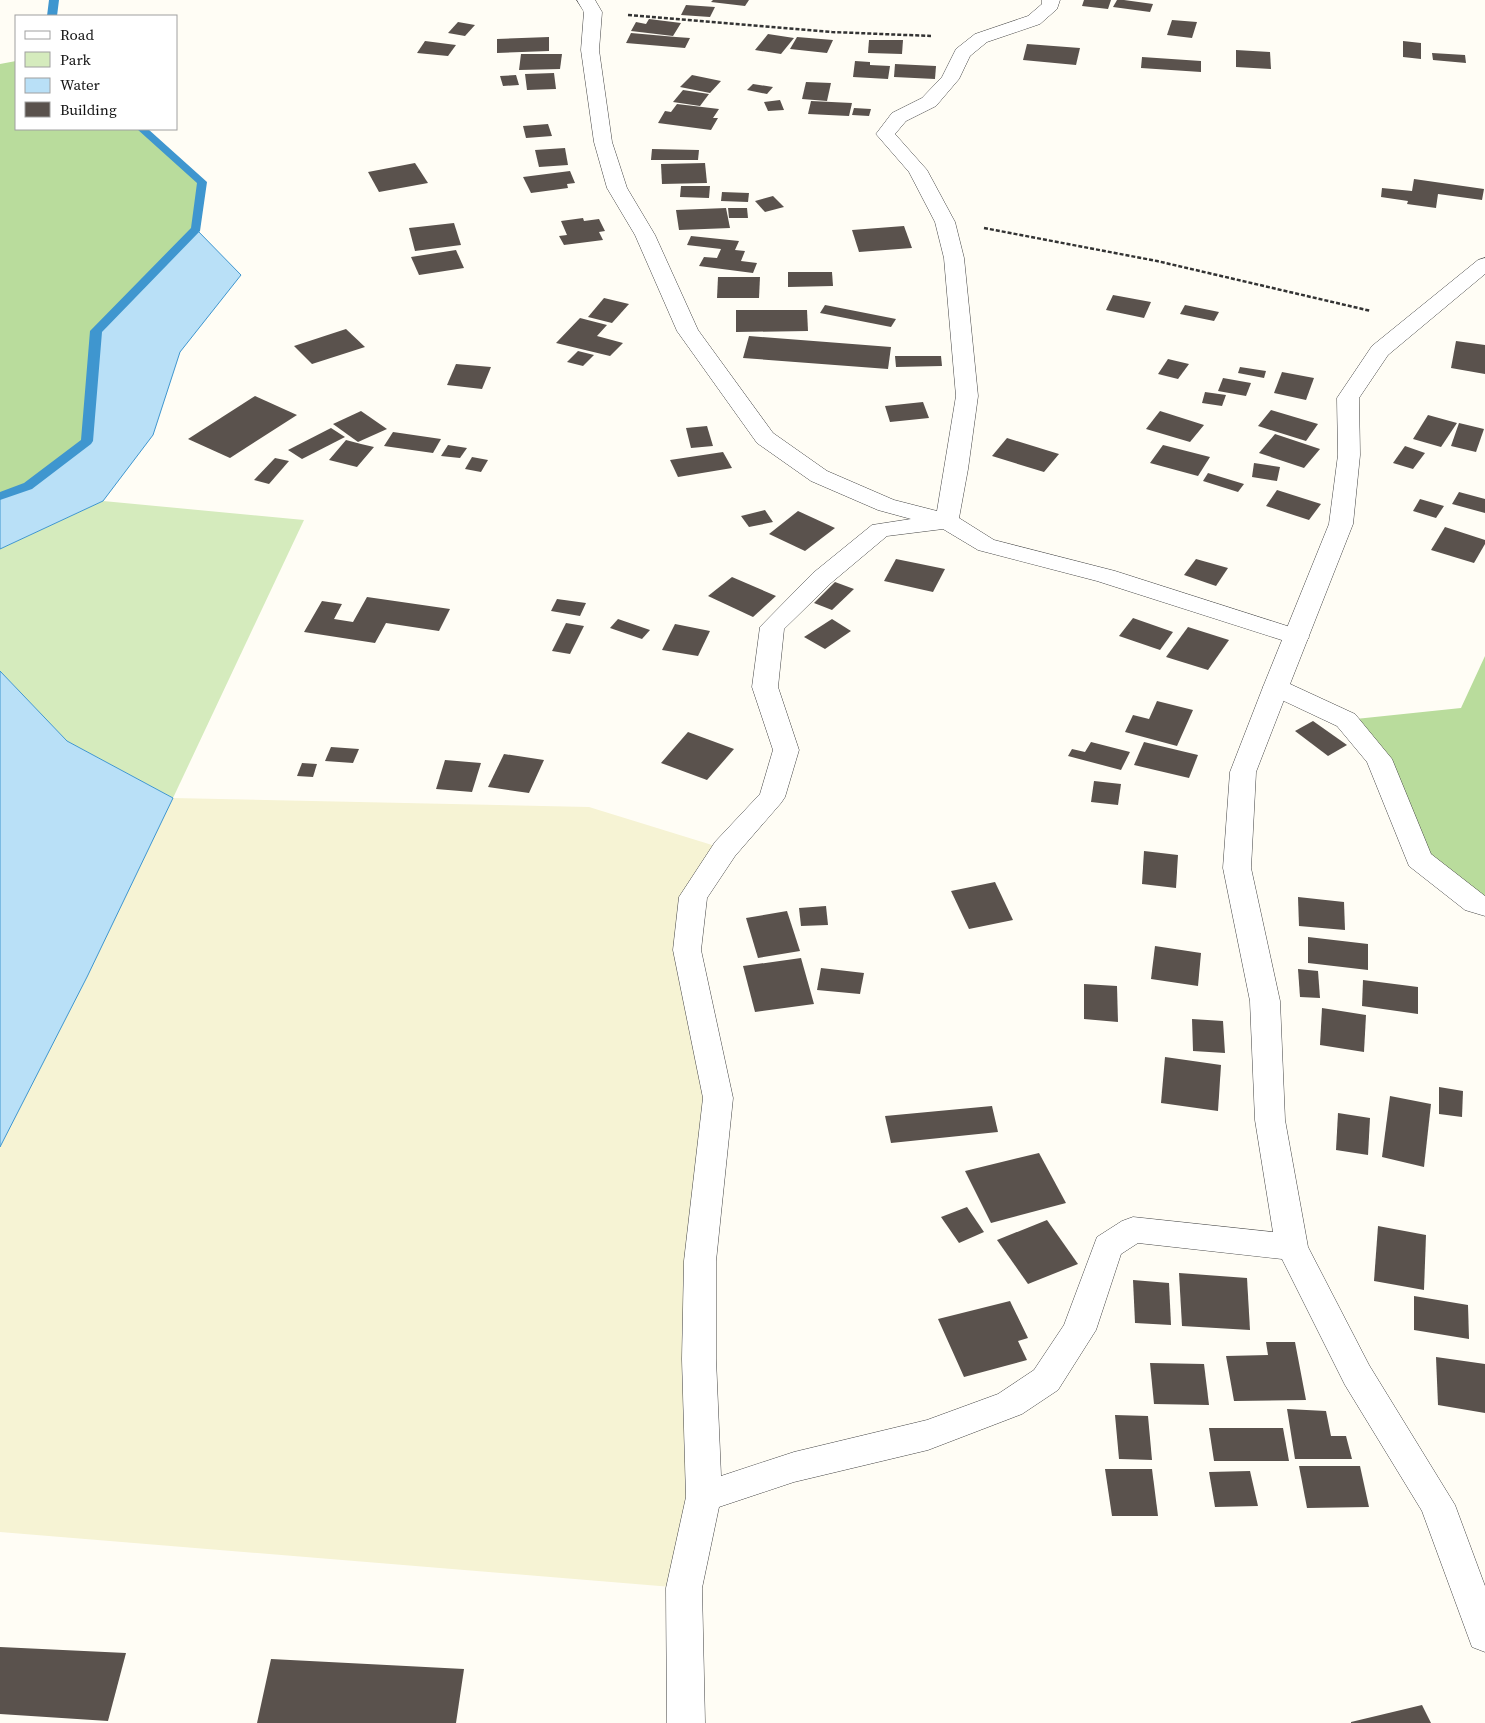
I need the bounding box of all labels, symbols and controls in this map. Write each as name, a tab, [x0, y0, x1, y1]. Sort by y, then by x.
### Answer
legend	[15, 15, 178, 130]
text: Road	[60, 24, 94, 45]
text: Park	[60, 49, 92, 70]
text: Water	[60, 74, 101, 95]
text: Building	[60, 99, 117, 120]

